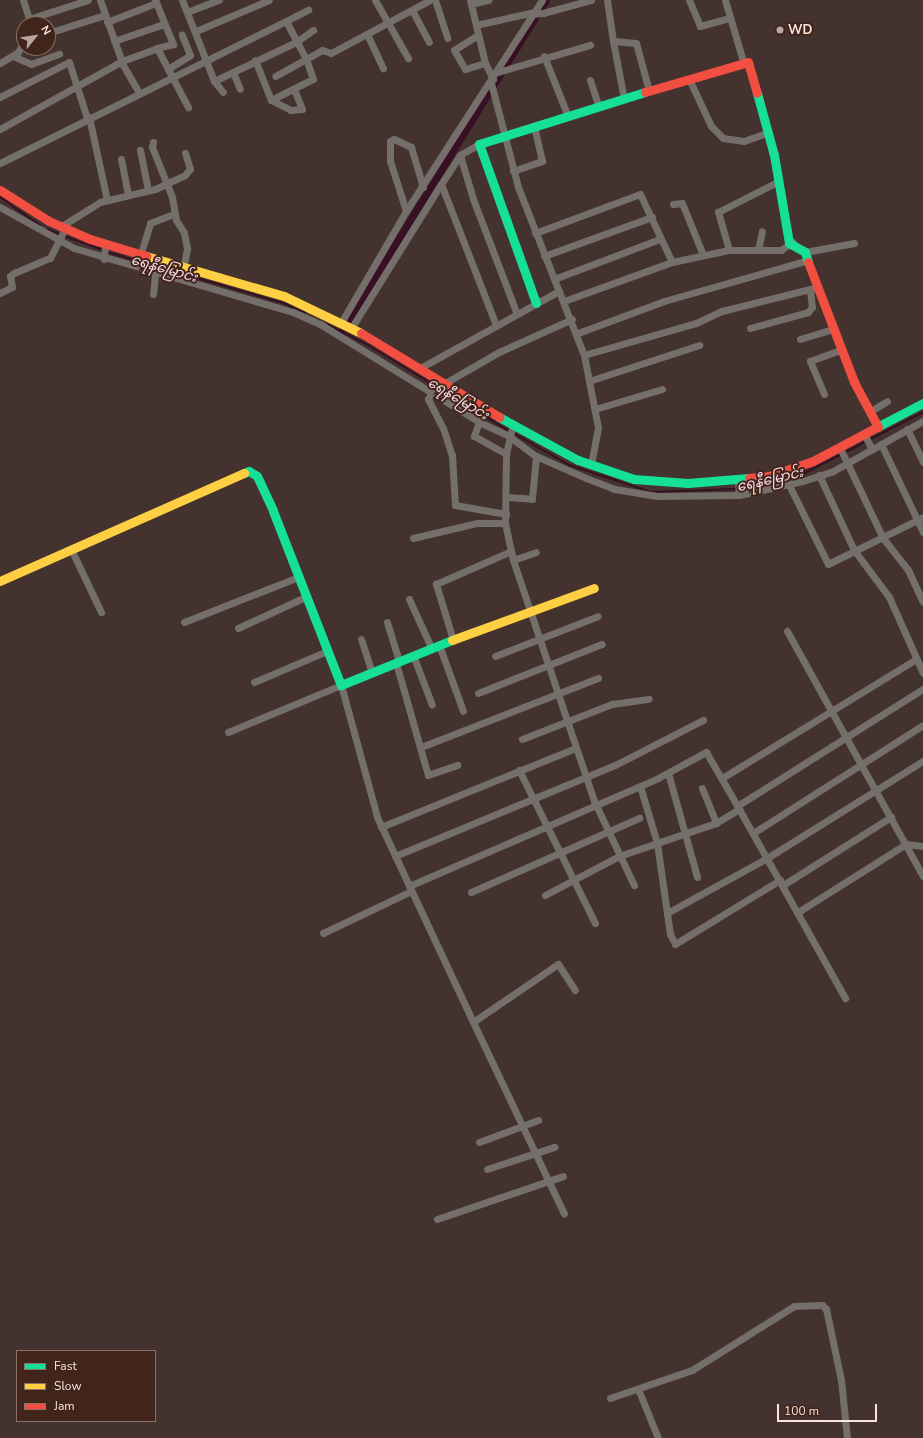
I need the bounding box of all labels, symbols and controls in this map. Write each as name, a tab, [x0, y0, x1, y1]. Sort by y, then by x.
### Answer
north arrow	[16, 16, 56, 56]
place label: WD	[788, 22, 812, 38]
text: N	[37, 23, 55, 38]
marker: WD	[775, 25, 785, 35]
water label: ရေနီမြောင်း	[129, 252, 199, 286]
water label: ရေနီမြောင်း	[425, 374, 491, 424]
water label: ရေနီမြောင်း	[735, 464, 805, 496]
legend	[16, 1350, 156, 1422]
text: Fast	[54, 1358, 77, 1374]
text: Slow	[54, 1378, 82, 1394]
scale bar	[779, 1396, 879, 1422]
text: Jam	[54, 1398, 75, 1414]
text: 100 m	[784, 1403, 819, 1419]

